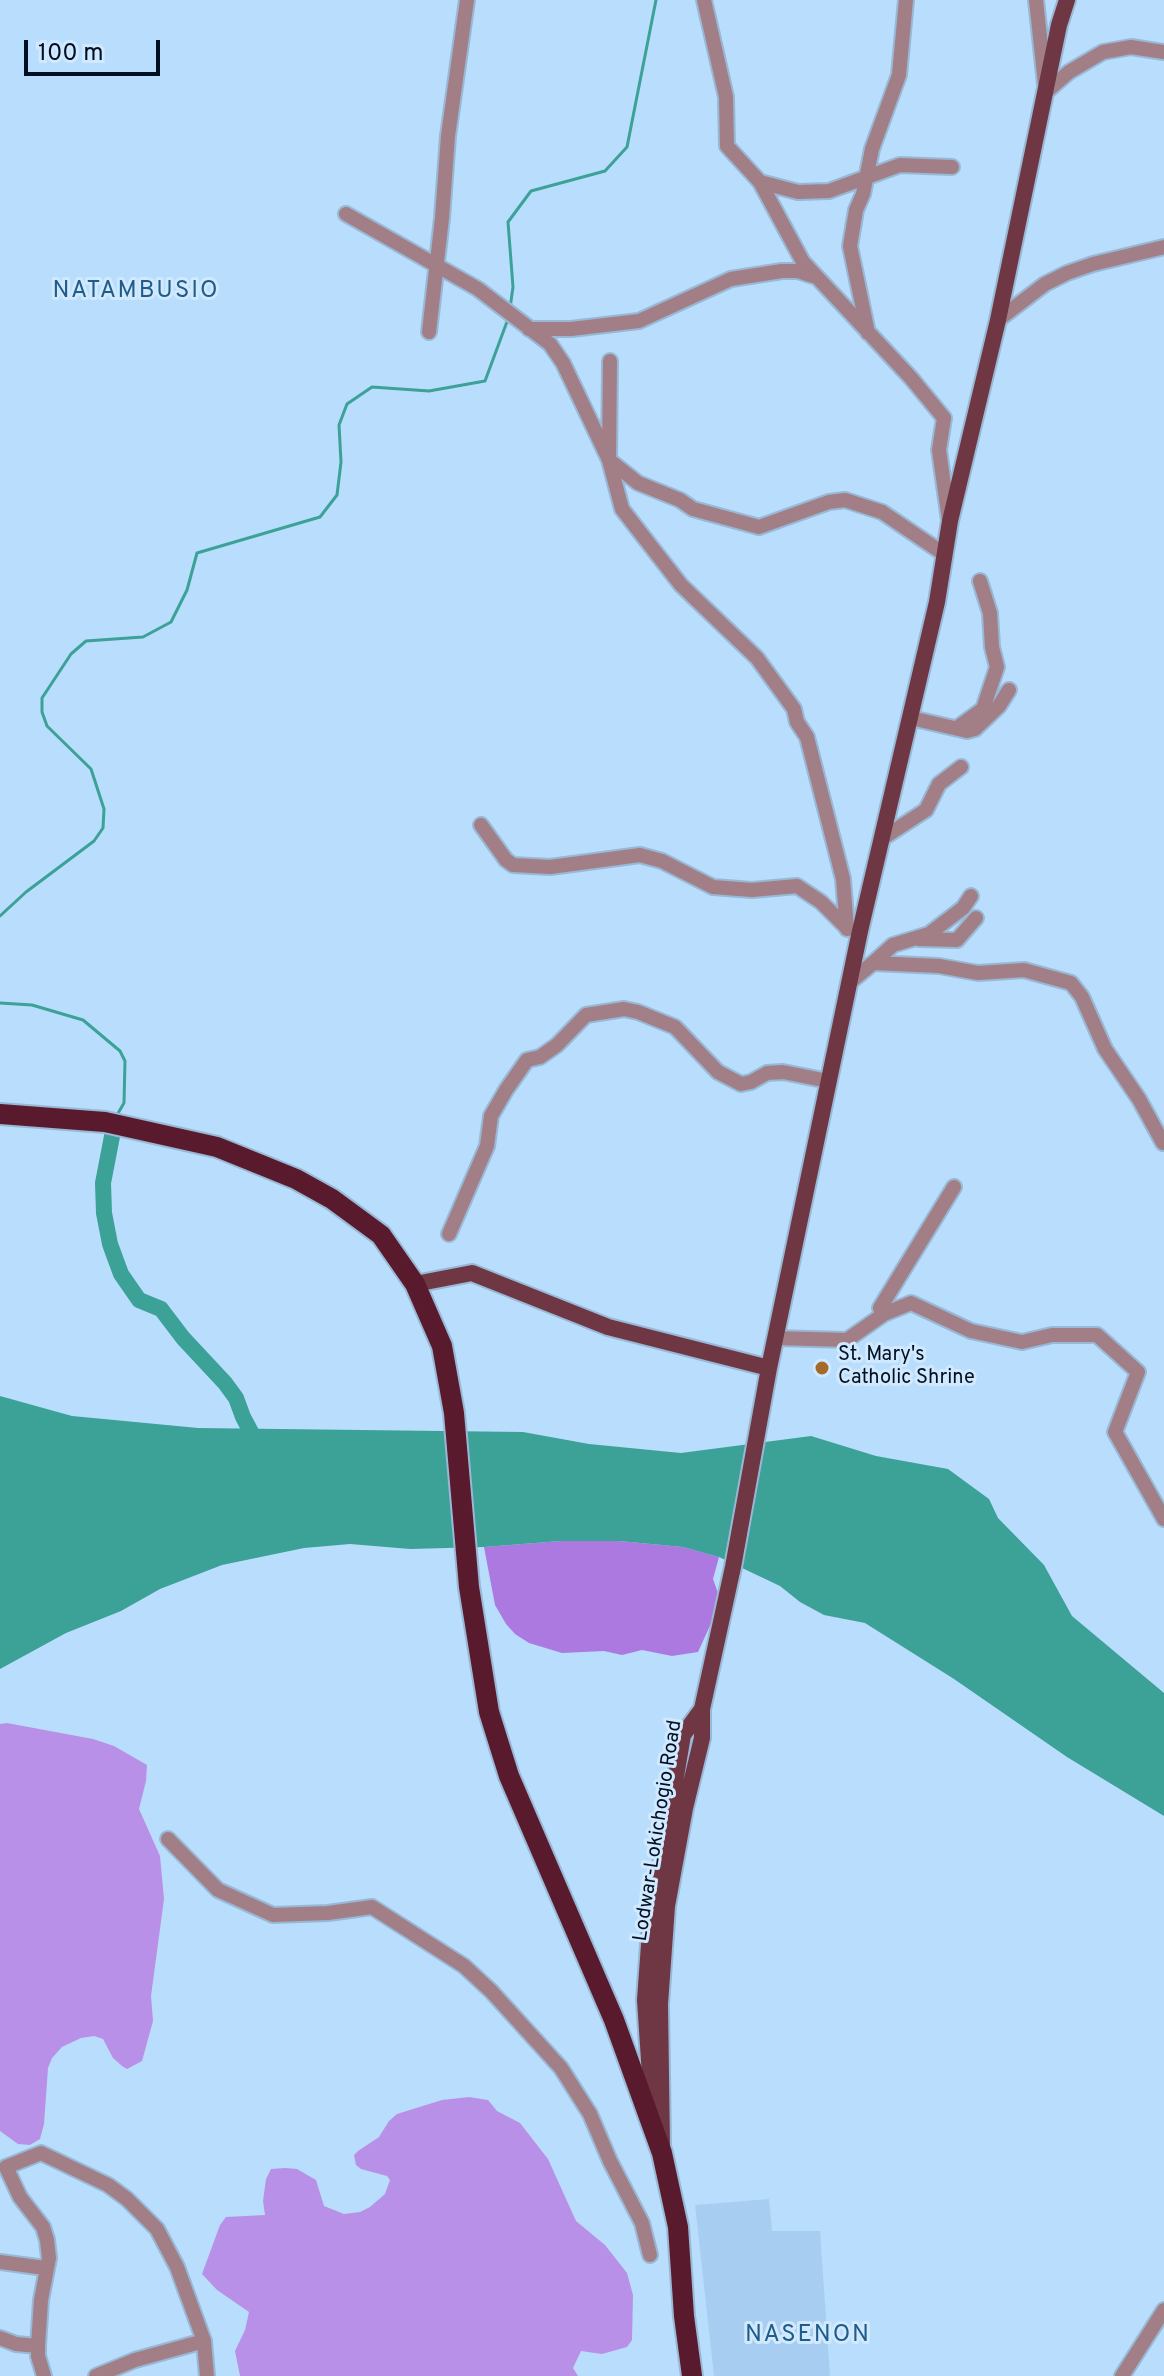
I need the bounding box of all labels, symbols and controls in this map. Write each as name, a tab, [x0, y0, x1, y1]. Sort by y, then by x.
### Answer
scale bar	[28, 24, 164, 74]
text: 100 m	[38, 39, 104, 69]
district label: NATAMBUSIO	[53, 278, 219, 306]
place label: St. Mary's Catholic Shrine	[838, 1344, 975, 1391]
marker: St. Mary's Catholic Shrine	[813, 1359, 831, 1377]
street label: Lodwar-Lokichogio Road	[630, 1719, 688, 1943]
district label: NASENON	[745, 2322, 871, 2350]

